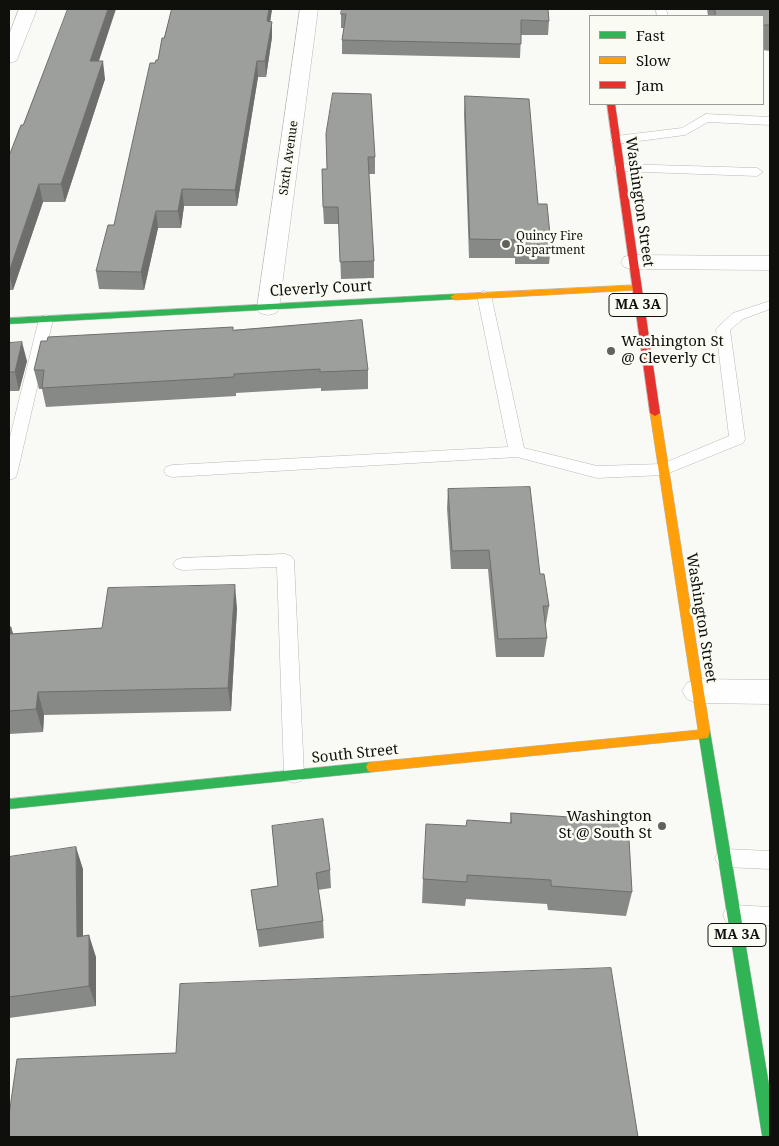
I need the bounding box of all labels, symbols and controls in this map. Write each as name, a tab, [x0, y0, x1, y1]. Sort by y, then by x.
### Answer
legend	[589, 15, 764, 105]
text: Fast	[636, 25, 665, 45]
text: Slow	[636, 50, 670, 70]
text: Jam	[636, 75, 664, 95]
street label: Sixth Avenue	[277, 120, 301, 196]
street label: Washington Street	[621, 136, 657, 268]
place label: Quincy Fire Department	[516, 230, 585, 258]
marker: Quincy Fire Department	[500, 238, 512, 250]
street label: Cleverly Court	[269, 277, 373, 301]
road number: MA 3A	[609, 294, 667, 316]
place label: Washington St @ Cleverly Ct	[621, 333, 724, 368]
marker: Washington St @ Cleverly Ct	[605, 345, 617, 357]
street label: Washington Street	[682, 552, 720, 684]
street label: South Street	[311, 741, 399, 767]
place label: Washington St @ South St	[558, 808, 652, 843]
marker: Washington St @ South St	[656, 820, 668, 832]
road number: MA 3A	[708, 924, 766, 946]

